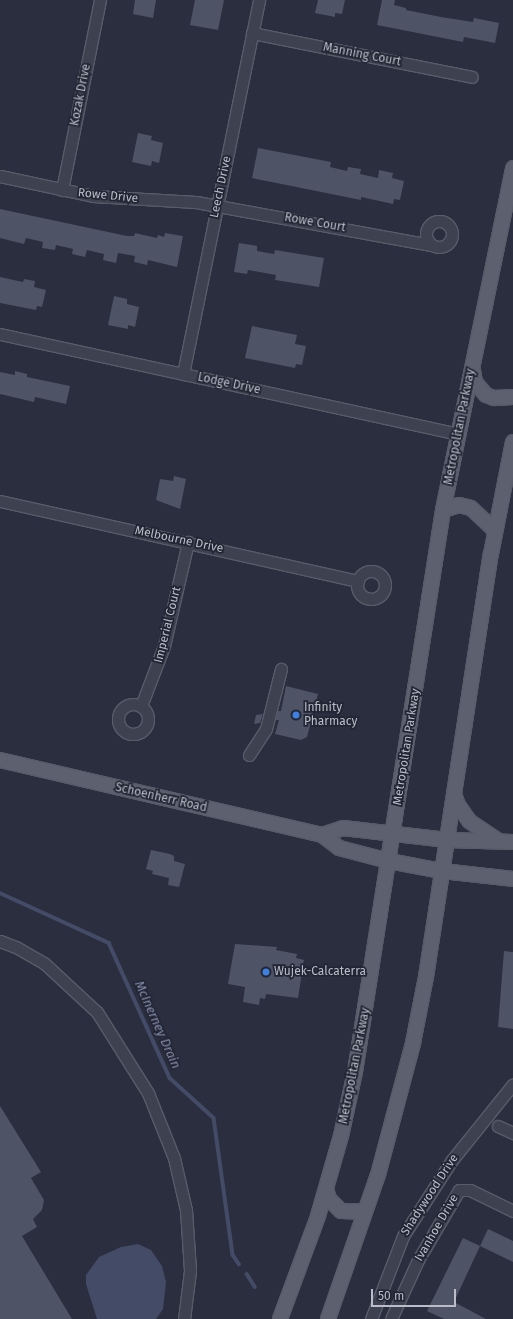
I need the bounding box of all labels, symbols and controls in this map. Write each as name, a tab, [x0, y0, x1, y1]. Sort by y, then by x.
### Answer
street label: Manning Court	[322, 40, 402, 70]
street label: Kozak Drive	[68, 63, 94, 127]
street label: Leech Drive	[207, 155, 235, 219]
street label: Rowe Drive	[77, 186, 139, 206]
street label: Rowe Court	[283, 211, 347, 235]
street label: Metropolitan Parkway	[442, 368, 478, 486]
street label: Lodge Drive	[196, 370, 262, 398]
street label: Melbourne Drive	[133, 524, 225, 556]
street label: Imperial Court	[152, 585, 184, 665]
street label: Metropolitan Parkway	[391, 688, 423, 806]
place label: Infinity Pharmacy	[304, 701, 357, 729]
marker: Infinity Pharmacy	[291, 710, 301, 720]
street label: Schoenherr Road	[114, 780, 208, 816]
place label: Wujek-Calcaterra	[274, 965, 366, 979]
marker: Wujek-Calcaterra	[261, 967, 271, 977]
water label: McInerney Drain	[131, 979, 183, 1071]
street label: Metropolitan Parkway	[337, 1007, 373, 1125]
street label: Shadywood Drive	[398, 1152, 462, 1238]
street label: Ivanhoe Drive	[412, 1192, 462, 1264]
scale bar	[373, 1281, 458, 1307]
text: 50 m	[378, 1289, 404, 1303]

